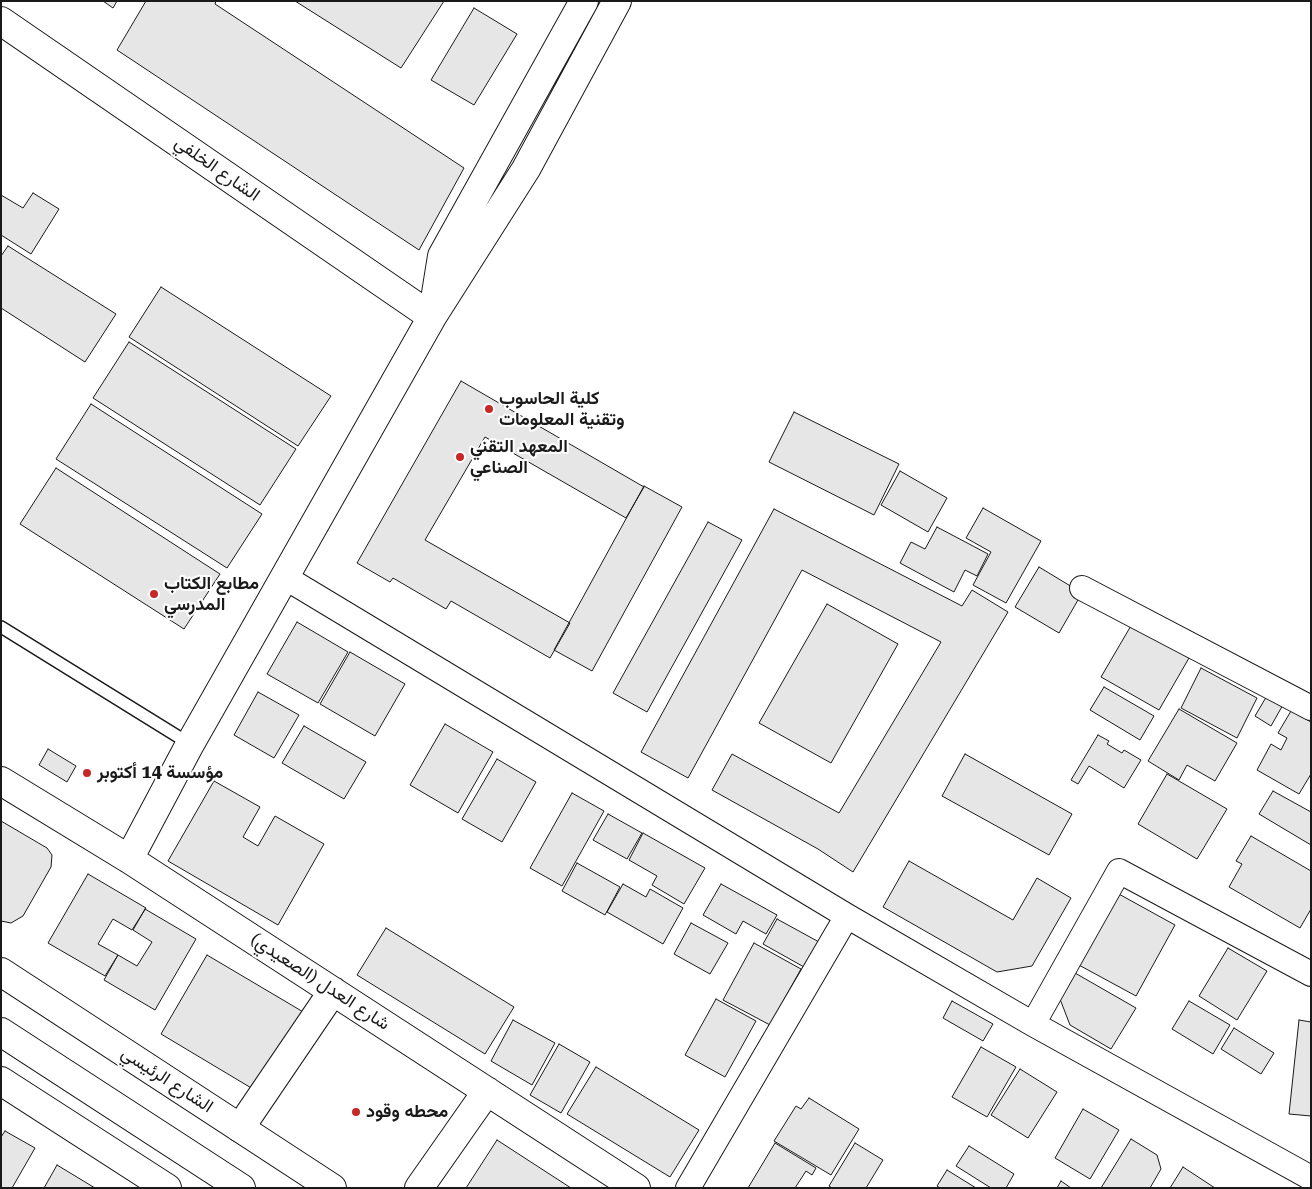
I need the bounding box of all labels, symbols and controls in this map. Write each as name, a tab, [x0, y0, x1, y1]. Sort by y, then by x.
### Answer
street label: الشارع الخلفي	[170, 132, 264, 206]
place label: كلية الحاسوب وتقنية المعلومات	[499, 388, 625, 430]
marker: كلية الحاسوب وتقنية المعلومات	[483, 403, 495, 415]
place label: المعهد التقني الصناعي	[470, 436, 568, 478]
marker: المعهد التقني الصناعي	[454, 451, 466, 463]
place label: مطابع الكتاب المدرسي	[164, 573, 259, 616]
marker: مطابع الكتاب المدرسي	[148, 588, 160, 600]
place label: مؤسسة 14 أكتوبر	[97, 762, 223, 784]
marker: مؤسسة 14 أكتوبر	[81, 767, 93, 779]
street label: شارع العدل (الصعيدي)	[246, 929, 394, 1035]
street label: الشارع الرئيسي	[117, 1042, 217, 1118]
place label: محطه وقود	[366, 1101, 448, 1123]
marker: محطه وقود	[350, 1106, 362, 1118]

